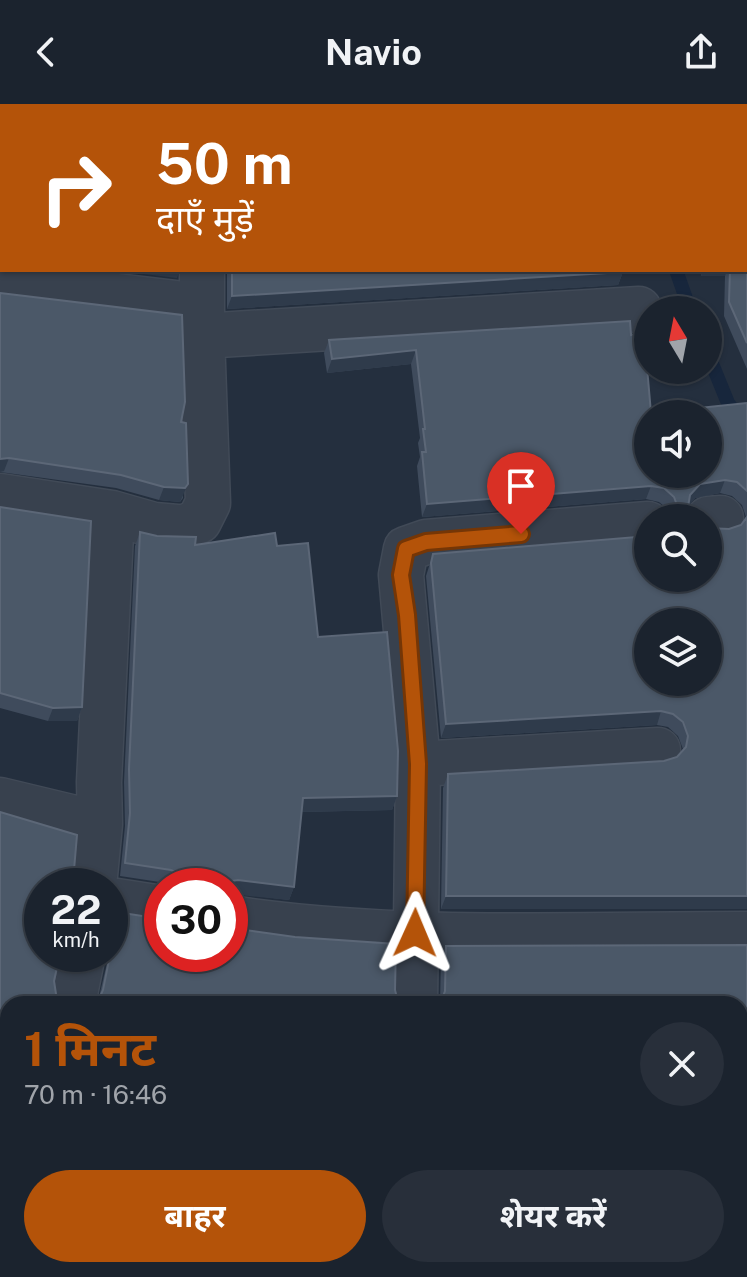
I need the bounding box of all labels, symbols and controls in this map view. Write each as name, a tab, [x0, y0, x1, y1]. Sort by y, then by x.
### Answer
icon: back	[24, 30, 68, 74]
icon: share	[679, 30, 723, 74]
text: Navio	[325, 31, 422, 73]
text: 50 m	[156, 131, 293, 197]
icon: right	[24, 136, 128, 240]
text: दाएँ मुड़ें	[156, 198, 254, 240]
north arrow	[634, 296, 722, 384]
map controls	[634, 296, 722, 696]
button: sound	[634, 400, 722, 488]
pin	[487, 452, 555, 534]
icon: arrive	[499, 464, 543, 508]
button: search	[634, 504, 722, 592]
button: layers	[634, 608, 722, 696]
speed limit sign: 30	[144, 868, 248, 972]
text: 22	[51, 886, 101, 933]
position arrow	[373, 891, 457, 975]
text: km/h	[52, 928, 100, 952]
text: 1 मिनट	[24, 1020, 156, 1077]
button: close	[640, 1022, 724, 1106]
text: 70 m · 16:46	[24, 1079, 167, 1110]
button: बाहर	[24, 1170, 366, 1262]
button: शेयर करें	[382, 1170, 724, 1262]

